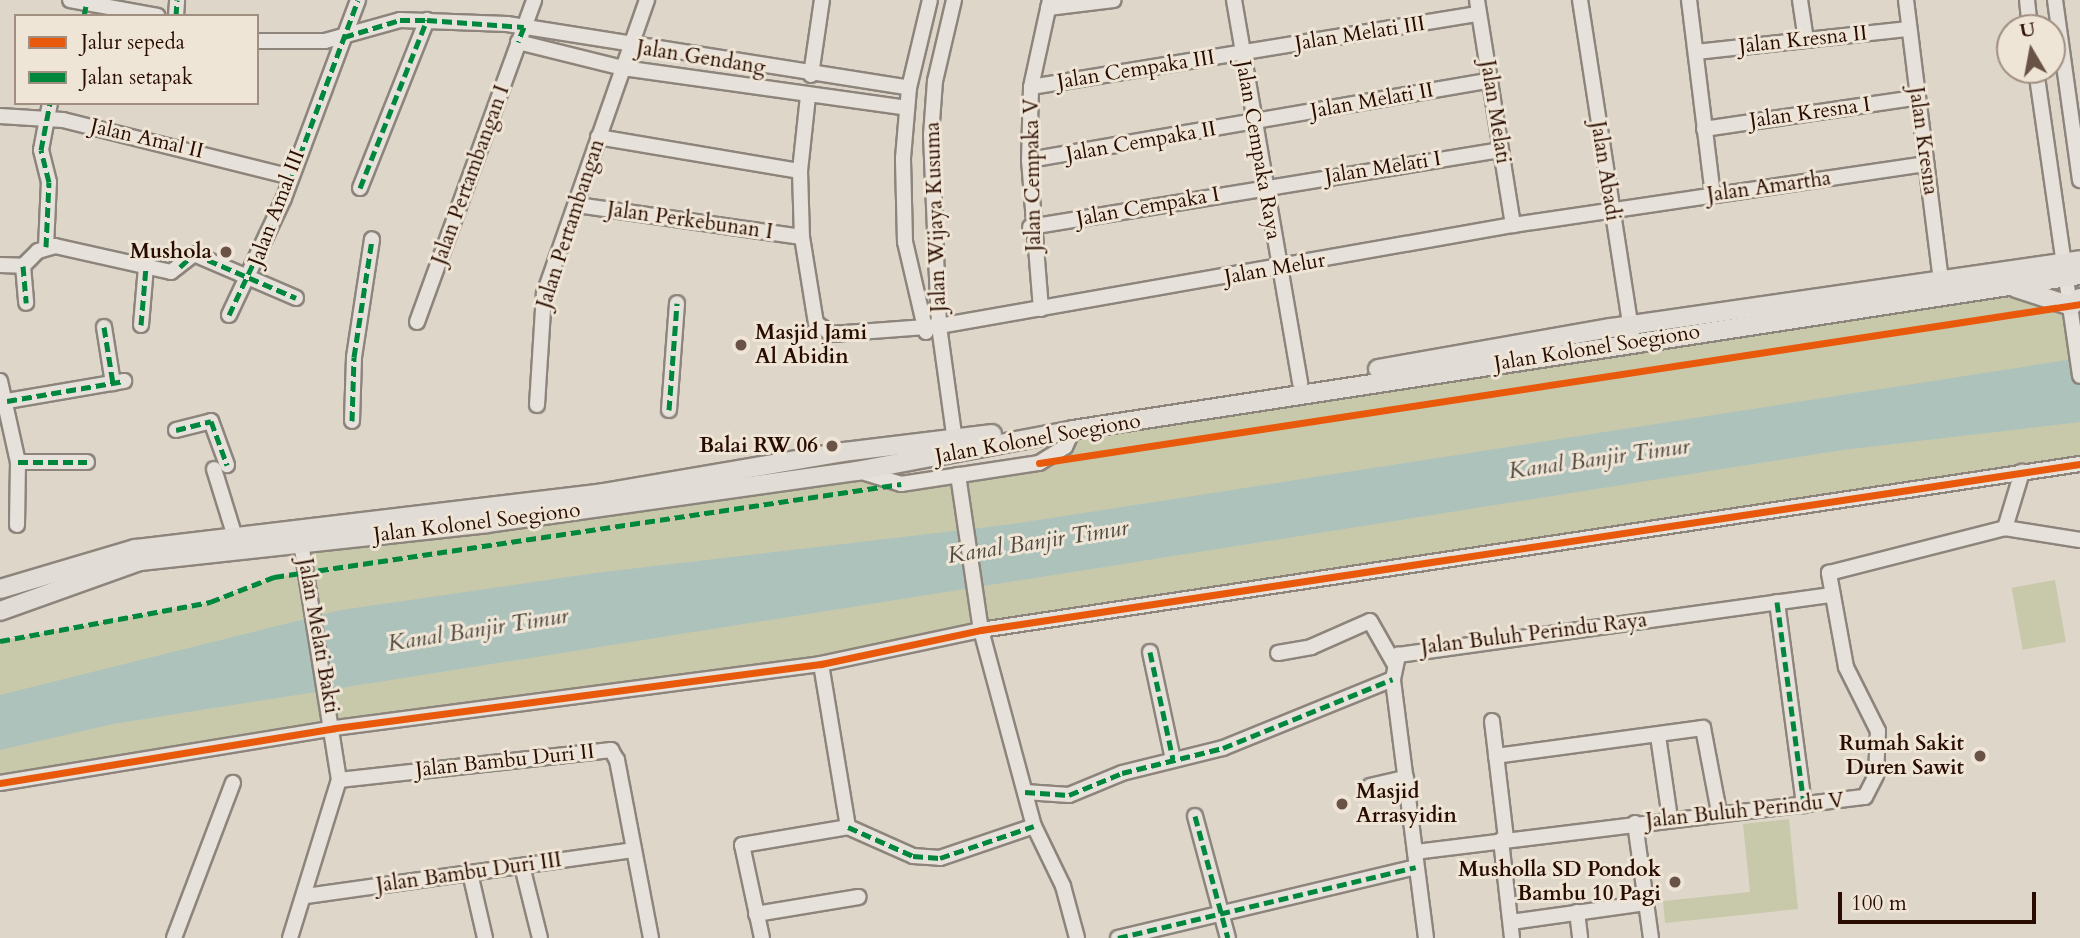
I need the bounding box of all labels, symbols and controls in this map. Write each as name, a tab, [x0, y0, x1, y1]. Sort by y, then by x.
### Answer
street label: Jalan Melati III	[1293, 11, 1427, 57]
legend	[14, 14, 259, 105]
north arrow	[1996, 14, 2066, 84]
text: U	[2018, 16, 2038, 44]
street label: Jalan Kresna II	[1738, 21, 1868, 59]
text: Jalur sepeda	[81, 28, 185, 57]
street label: Jalan Gendang	[635, 35, 767, 81]
street label: Jalan Cempaka III	[1055, 45, 1217, 95]
street label: Jalan Cempaka Raya	[1230, 58, 1286, 242]
street label: Jalan Melati	[1474, 58, 1516, 166]
text: Jalan setapak	[81, 63, 193, 92]
street label: Jalan Melati II	[1309, 78, 1435, 124]
street label: Jalan Pertambangan I	[427, 82, 515, 268]
street label: Jalan Kresna	[1903, 85, 1943, 197]
street label: Jalan Kresna I	[1748, 92, 1872, 134]
street label: Jalan Cempaka V	[1019, 98, 1047, 252]
street label: Jalan Amal II	[88, 114, 206, 164]
street label: Jalan Cempaka II	[1064, 116, 1218, 168]
street label: Jalan Abadi	[1585, 119, 1625, 223]
street label: Jalan Wijaya Kusuma	[920, 121, 952, 313]
street label: Jalan Pertambangan	[532, 136, 610, 312]
street label: Jalan Amal III	[243, 146, 311, 270]
street label: Jalan Melati I	[1323, 146, 1443, 190]
street label: Jalan Amartha	[1705, 166, 1833, 208]
street label: Jalan Cempaka I	[1074, 182, 1222, 232]
street label: Jalan Perkebunan I	[606, 197, 774, 245]
place label: Mushola	[130, 239, 212, 265]
marker: Mushola	[218, 244, 234, 260]
street label: Jalan Melur	[1223, 248, 1327, 290]
street label: Jalan Kolonel Soegiono	[1492, 319, 1702, 377]
place label: Masjid Jami Al Abidin	[755, 320, 867, 370]
marker: Masjid Jami Al Abidin	[733, 337, 749, 353]
street label: Jalan Kolonel Soegiono	[933, 409, 1143, 469]
place label: Balai RW 06	[699, 433, 818, 459]
water label: Kanal Banjir Timur	[1507, 433, 1691, 485]
marker: Balai RW 06	[824, 438, 840, 454]
street label: Jalan Kolonel Soegiono	[372, 498, 582, 548]
water label: Kanal Banjir Timur	[946, 514, 1130, 570]
street label: Jalan Melati Bakti	[292, 556, 344, 716]
water label: Kanal Banjir Timur	[386, 602, 570, 658]
street label: Jalan Buluh Perindu Raya	[1420, 608, 1648, 660]
place label: Rumah Sakit Duren Sawit	[1839, 731, 1964, 781]
street label: Jalan Bambu Duri II	[414, 739, 596, 783]
marker: Rumah Sakit Duren Sawit	[1970, 746, 1990, 766]
place label: Masjid Arrasyidin	[1356, 779, 1457, 829]
street label: Jalan Buluh Perindu V	[1645, 788, 1845, 834]
marker: Masjid Arrasyidin	[1334, 796, 1350, 812]
street label: Jalan Bambu Duri III	[375, 848, 563, 898]
place label: Musholla SD Pondok Bambu 10 Pagi	[1458, 857, 1661, 907]
marker: Musholla SD Pondok Bambu 10 Pagi	[1667, 874, 1683, 890]
scale bar	[1842, 878, 2040, 922]
text: 100 m	[1851, 889, 1907, 918]

